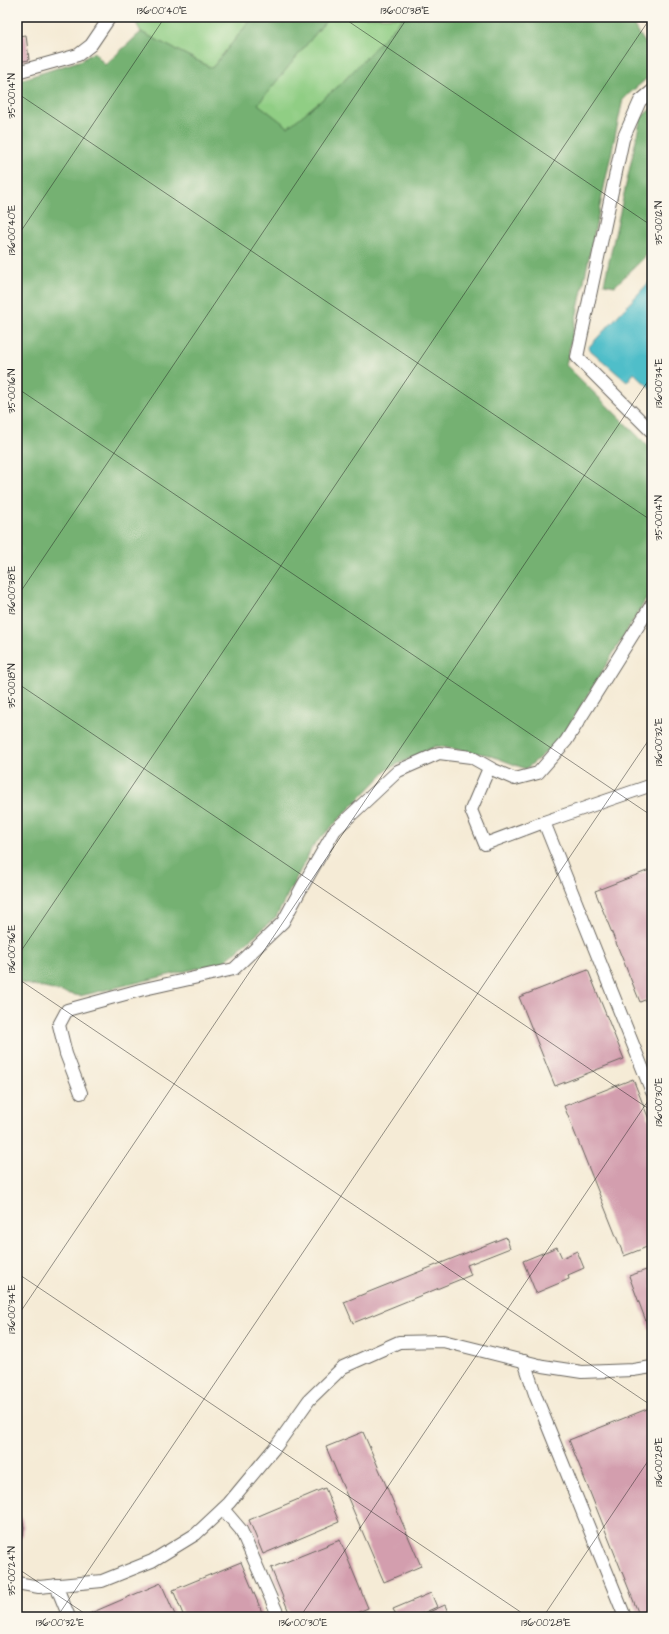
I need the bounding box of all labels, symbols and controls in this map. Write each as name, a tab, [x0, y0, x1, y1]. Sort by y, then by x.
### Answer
text: 136°00'40"E	[137, 4, 187, 18]
text: 136°00'38"E	[381, 4, 430, 18]
text: 35°00'14"N	[5, 73, 19, 119]
text: 35°00'12"N	[652, 201, 666, 245]
text: 136°00'40"E	[5, 205, 19, 255]
text: 136°00'34"E	[652, 358, 666, 408]
text: 35°00'16"N	[5, 369, 19, 413]
text: 35°00'14"N	[652, 495, 666, 541]
text: 136°00'38"E	[5, 565, 19, 614]
text: 35°00'18"N	[5, 664, 19, 709]
text: 136°00'32"E	[652, 718, 666, 766]
text: 136°00'36"E	[5, 925, 19, 973]
text: 136°00'30"E	[652, 1078, 666, 1126]
text: 136°00'34"E	[5, 1284, 19, 1334]
text: 136°00'28"E	[652, 1437, 666, 1487]
text: 35°00'24"N	[5, 1546, 19, 1596]
text: 136°00'32"E	[36, 1616, 84, 1630]
text: 136°00'30"E	[279, 1616, 327, 1630]
text: 136°00'28"E	[521, 1616, 571, 1630]

